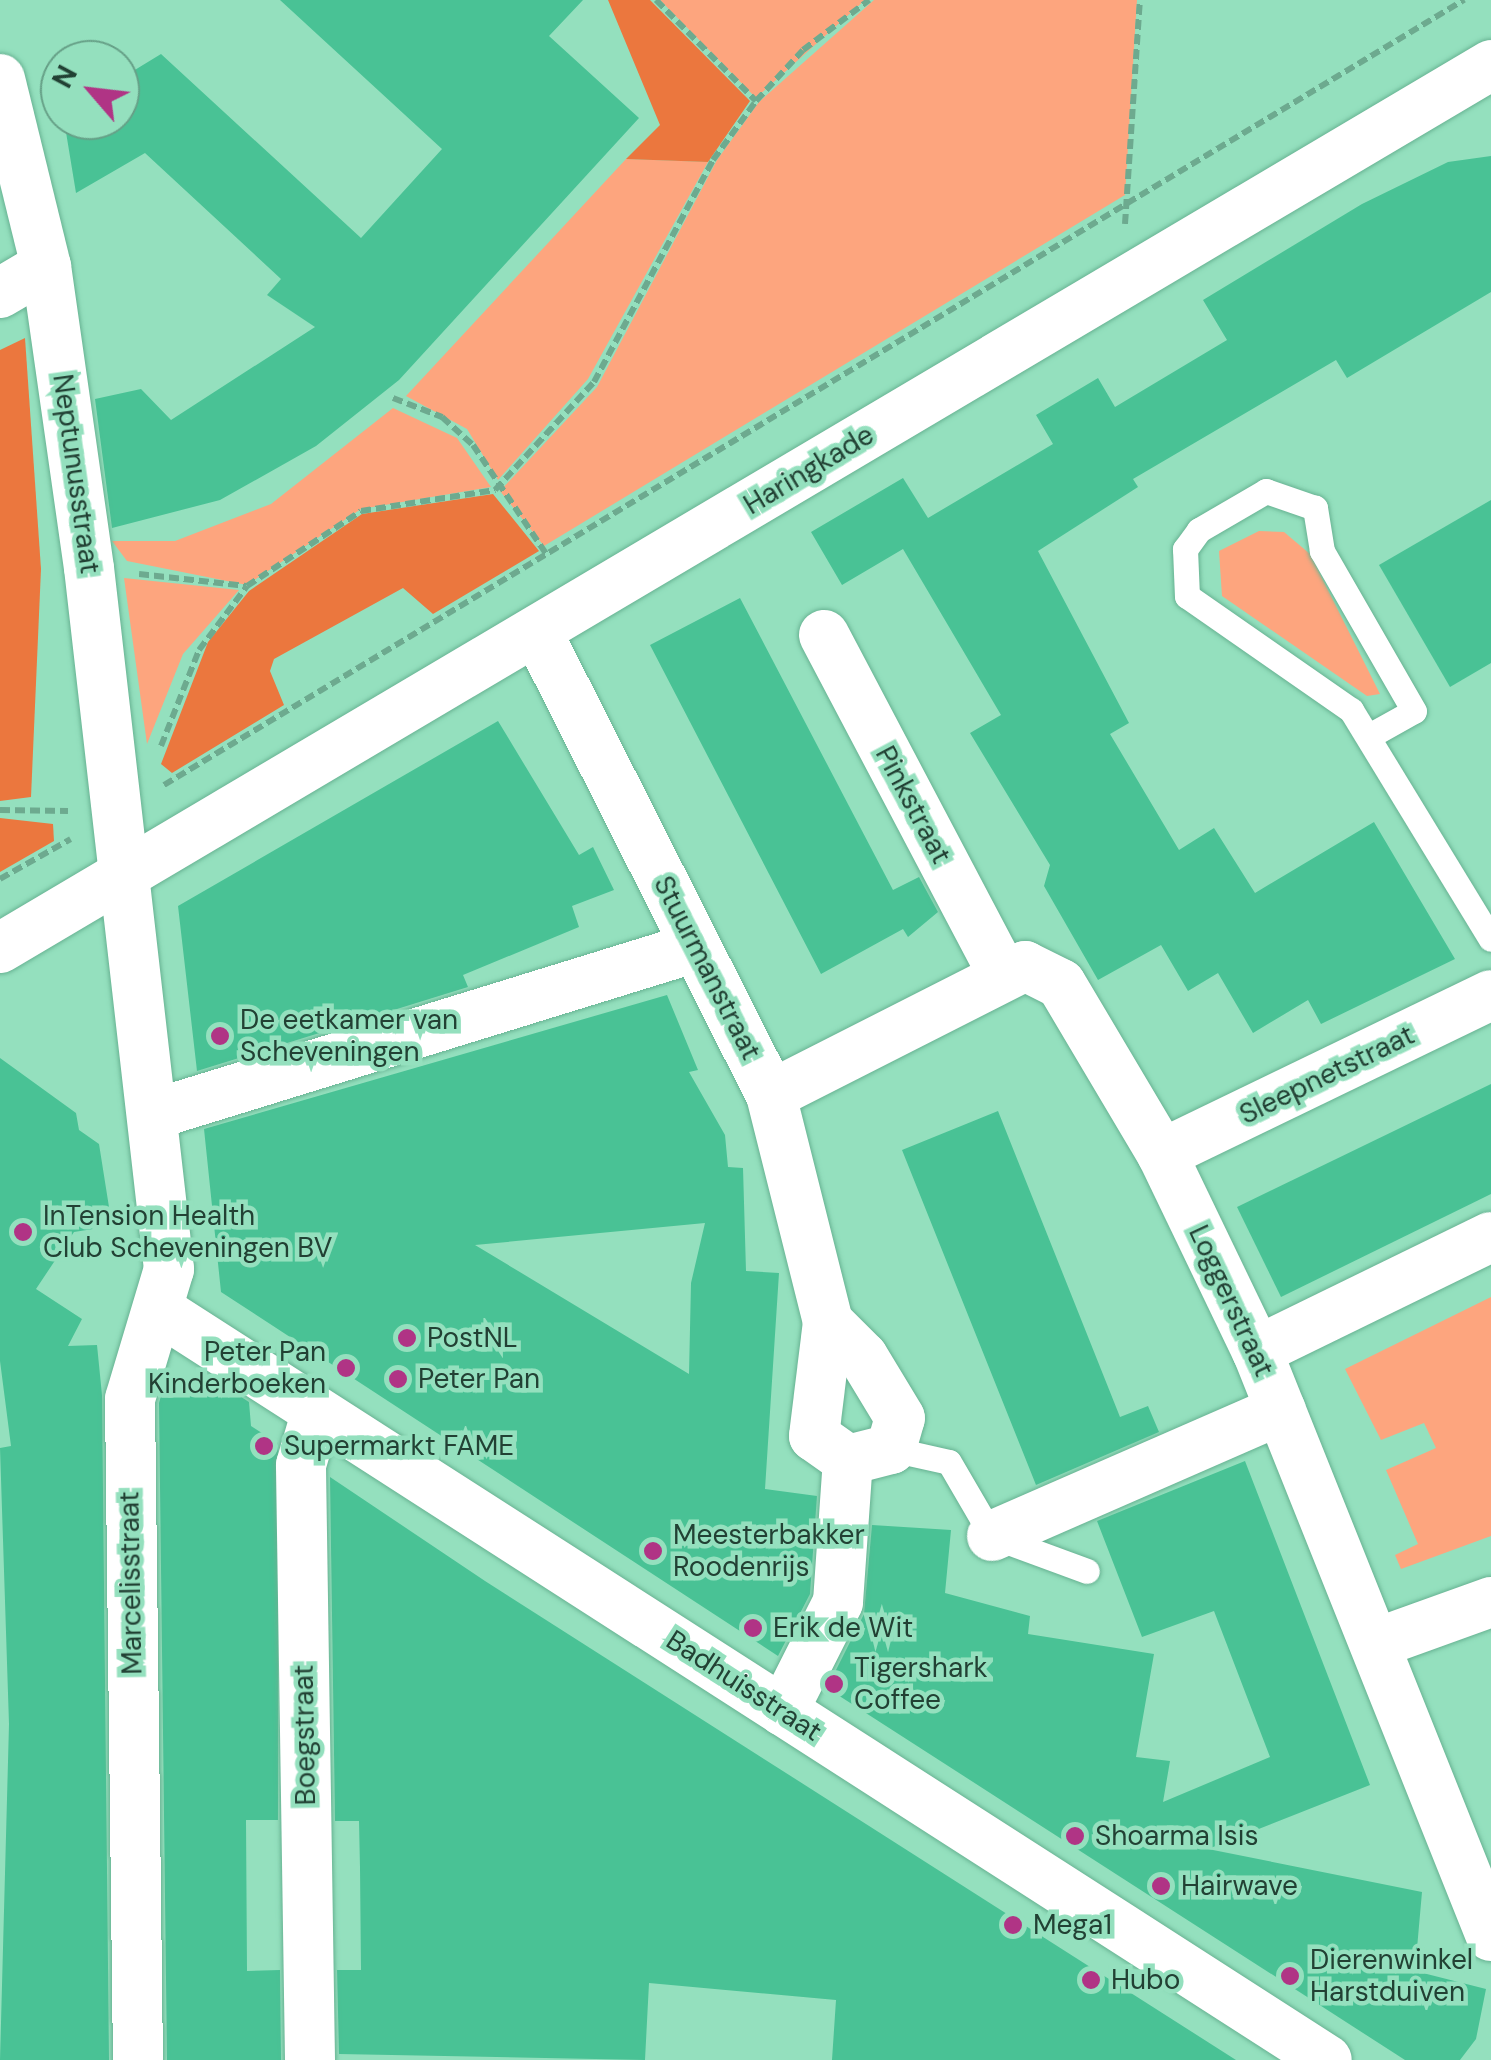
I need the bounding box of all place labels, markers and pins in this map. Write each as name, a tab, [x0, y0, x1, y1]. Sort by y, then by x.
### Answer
place label: De eetkamer van Scheveningen	[240, 1003, 458, 1069]
marker: De eetkamer van Scheveningen	[209, 1025, 231, 1047]
place label: InTension Health Club Scheveningen BV	[43, 1199, 332, 1265]
marker: InTension Health Club Scheveningen BV	[12, 1221, 34, 1243]
place label: PostNL	[427, 1321, 518, 1355]
marker: PostNL	[396, 1327, 418, 1349]
place label: Peter Pan Kinderboeken	[148, 1335, 326, 1401]
marker: Peter Pan Kinderboeken	[335, 1357, 357, 1379]
place label: Peter Pan	[418, 1362, 540, 1396]
marker: Peter Pan	[387, 1368, 409, 1390]
place label: Supermarkt FAME	[284, 1429, 514, 1463]
marker: Supermarkt FAME	[253, 1435, 275, 1457]
place label: Meesterbakker Roodenrijs	[673, 1518, 865, 1584]
marker: Meesterbakker Roodenrijs	[642, 1540, 664, 1562]
place label: Erik de Wit	[773, 1611, 913, 1645]
marker: Erik de Wit	[742, 1617, 764, 1639]
place label: Tigershark Coffee	[854, 1651, 988, 1717]
marker: Tigershark Coffee	[823, 1673, 845, 1695]
place label: Shoarma Isis	[1095, 1819, 1259, 1853]
marker: Shoarma Isis	[1064, 1825, 1086, 1847]
place label: Hairwave	[1181, 1869, 1298, 1903]
marker: Hairwave	[1150, 1875, 1172, 1897]
place label: Mega1	[1033, 1908, 1112, 1942]
marker: Mega1	[1002, 1914, 1024, 1936]
place label: Dierenwinkel Harstduiven	[1310, 1943, 1473, 2009]
place label: Hubo	[1111, 1963, 1180, 1997]
marker: Dierenwinkel Harstduiven	[1279, 1965, 1301, 1987]
marker: Hubo	[1080, 1969, 1102, 1991]

